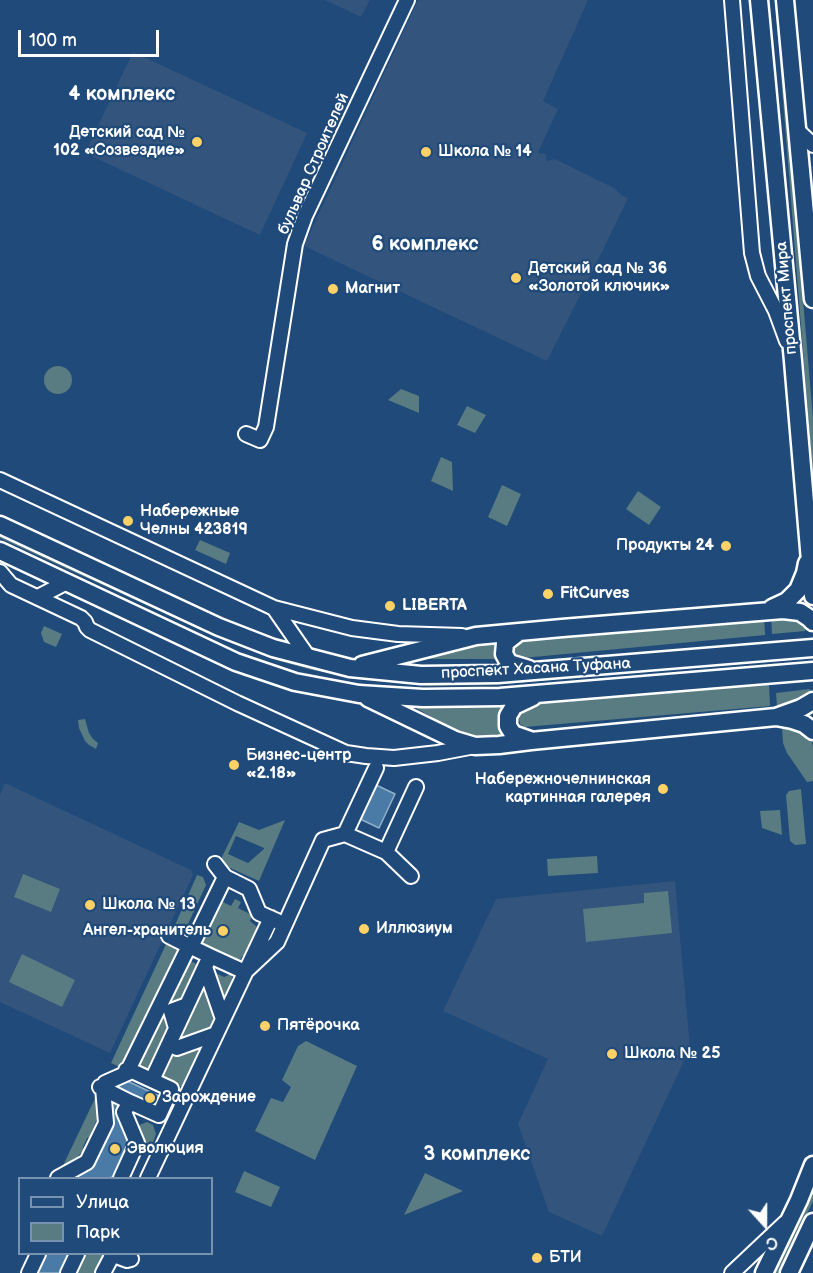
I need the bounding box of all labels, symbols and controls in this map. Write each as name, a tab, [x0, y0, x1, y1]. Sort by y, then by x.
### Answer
scale bar	[21, 18, 162, 56]
text: 100 m	[29, 30, 77, 51]
district label: 4 комплекс	[69, 83, 175, 107]
street label: бульвар Строителей	[274, 90, 354, 238]
place label: Детский сад № 102 «Созвездие»	[53, 123, 185, 161]
marker: Детский сад № 102 «Созвездие»	[190, 135, 204, 149]
place label: Школа № 14	[438, 142, 532, 162]
marker: Школа № 14	[419, 145, 433, 159]
district label: 6 комплекс	[371, 233, 479, 257]
street label: проспект Мира	[772, 241, 802, 355]
place label: Детский сад № 36 «Золотой ключик»	[528, 259, 670, 297]
marker: Детский сад № 36 «Золотой ключик»	[509, 271, 523, 285]
place label: Магнит	[345, 279, 400, 299]
marker: Магнит	[326, 282, 340, 296]
place label: Набережные Челны 423819	[140, 502, 248, 540]
marker: Набережные Челны 423819	[121, 514, 135, 528]
place label: Продукты 24	[616, 536, 714, 556]
marker: Продукты 24	[719, 539, 733, 553]
place label: FitCurves	[560, 584, 629, 604]
marker: FitCurves	[541, 587, 555, 601]
place label: LIBERTA	[402, 596, 467, 616]
marker: LIBERTA	[383, 599, 397, 613]
street label: проспект Хасана Туфана	[441, 654, 631, 684]
place label: Бизнес-центр «2.18»	[246, 746, 352, 784]
marker: Бизнес-центр «2.18»	[227, 758, 241, 772]
place label: Набережночелнинская картинная галерея	[475, 770, 651, 808]
marker: Набережночелнинская картинная галерея	[656, 782, 670, 796]
place label: Школа № 13	[102, 895, 196, 915]
marker: Школа № 13	[83, 898, 97, 912]
place label: Иллюзиум	[376, 919, 453, 939]
place label: Ангел-хранитель	[83, 921, 211, 941]
marker: Иллюзиум	[357, 922, 371, 936]
marker: Ангел-хранитель	[216, 924, 230, 938]
place label: Пятёрочка	[277, 1016, 359, 1036]
marker: Пятёрочка	[258, 1019, 272, 1033]
place label: Школа № 25	[624, 1044, 720, 1064]
marker: Школа № 25	[605, 1047, 619, 1061]
place label: Зарождение	[162, 1088, 256, 1108]
marker: Зарождение	[143, 1091, 157, 1105]
place label: Эволюция	[127, 1139, 204, 1159]
marker: Эволюция	[108, 1142, 122, 1156]
district label: 3 комплекс	[424, 1143, 530, 1167]
legend	[18, 1177, 213, 1255]
text: Улица	[76, 1192, 129, 1213]
north arrow	[735, 1195, 795, 1255]
text: Парк	[76, 1222, 120, 1243]
text: С	[763, 1231, 780, 1253]
place label: БТИ	[549, 1248, 582, 1268]
marker: БТИ	[530, 1251, 544, 1265]

